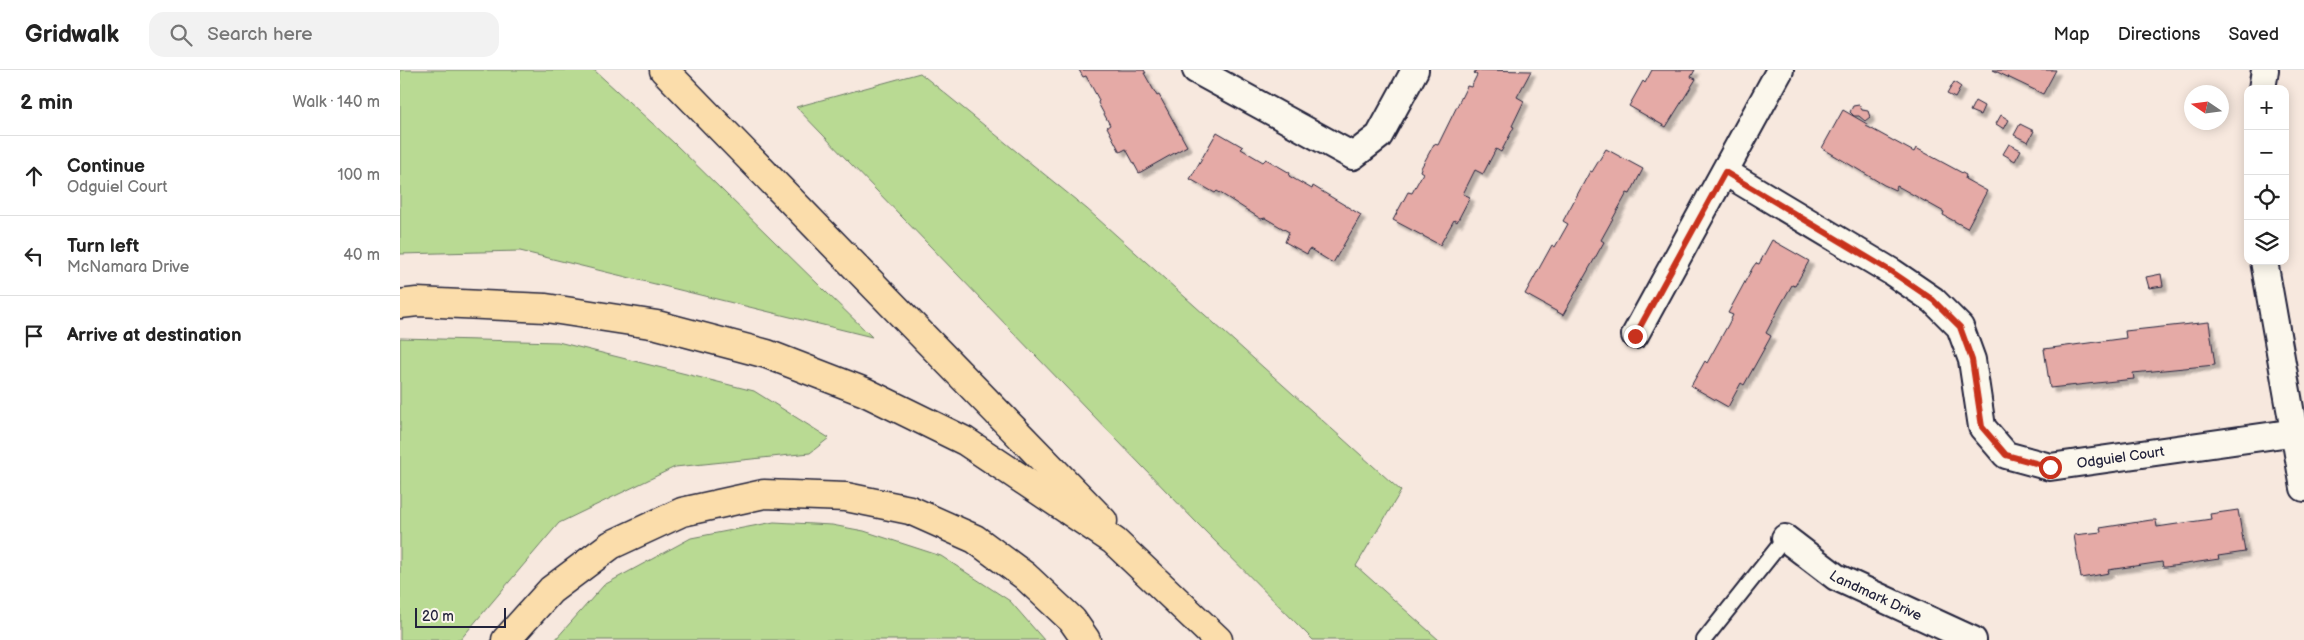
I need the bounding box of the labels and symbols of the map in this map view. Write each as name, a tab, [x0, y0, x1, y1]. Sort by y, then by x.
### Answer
north arrow	[2184, 85, 2229, 130]
route end	[1624, 325, 1647, 348]
street label: Odguiel Court	[2076, 442, 2166, 472]
route start	[2039, 456, 2062, 479]
street label: Landmark Drive	[1826, 567, 1925, 624]
scale bar	[415, 605, 506, 628]

